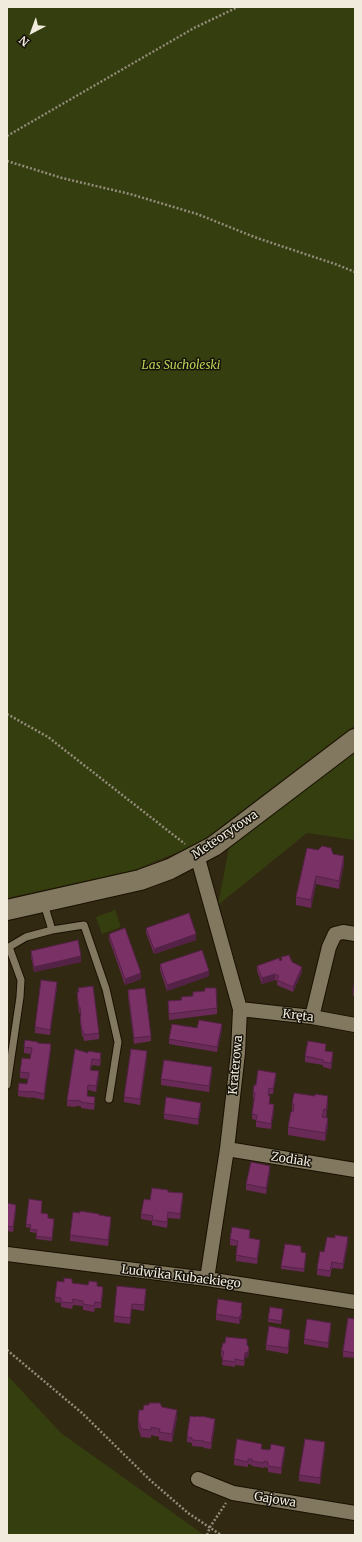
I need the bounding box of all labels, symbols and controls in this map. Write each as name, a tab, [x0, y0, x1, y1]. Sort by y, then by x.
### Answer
north arrow	[12, 12, 52, 52]
text: N	[16, 33, 32, 49]
park label: Las Sucholeski	[142, 359, 220, 373]
street label: Meteorytowa	[189, 808, 261, 862]
street label: Kręta	[282, 1007, 314, 1025]
street label: Kraterowa	[226, 1035, 246, 1095]
street label: Zodiak	[270, 1150, 312, 1170]
street label: Ludwika Kubackiego	[120, 1263, 242, 1291]
street label: Gajowa	[253, 1490, 297, 1510]

